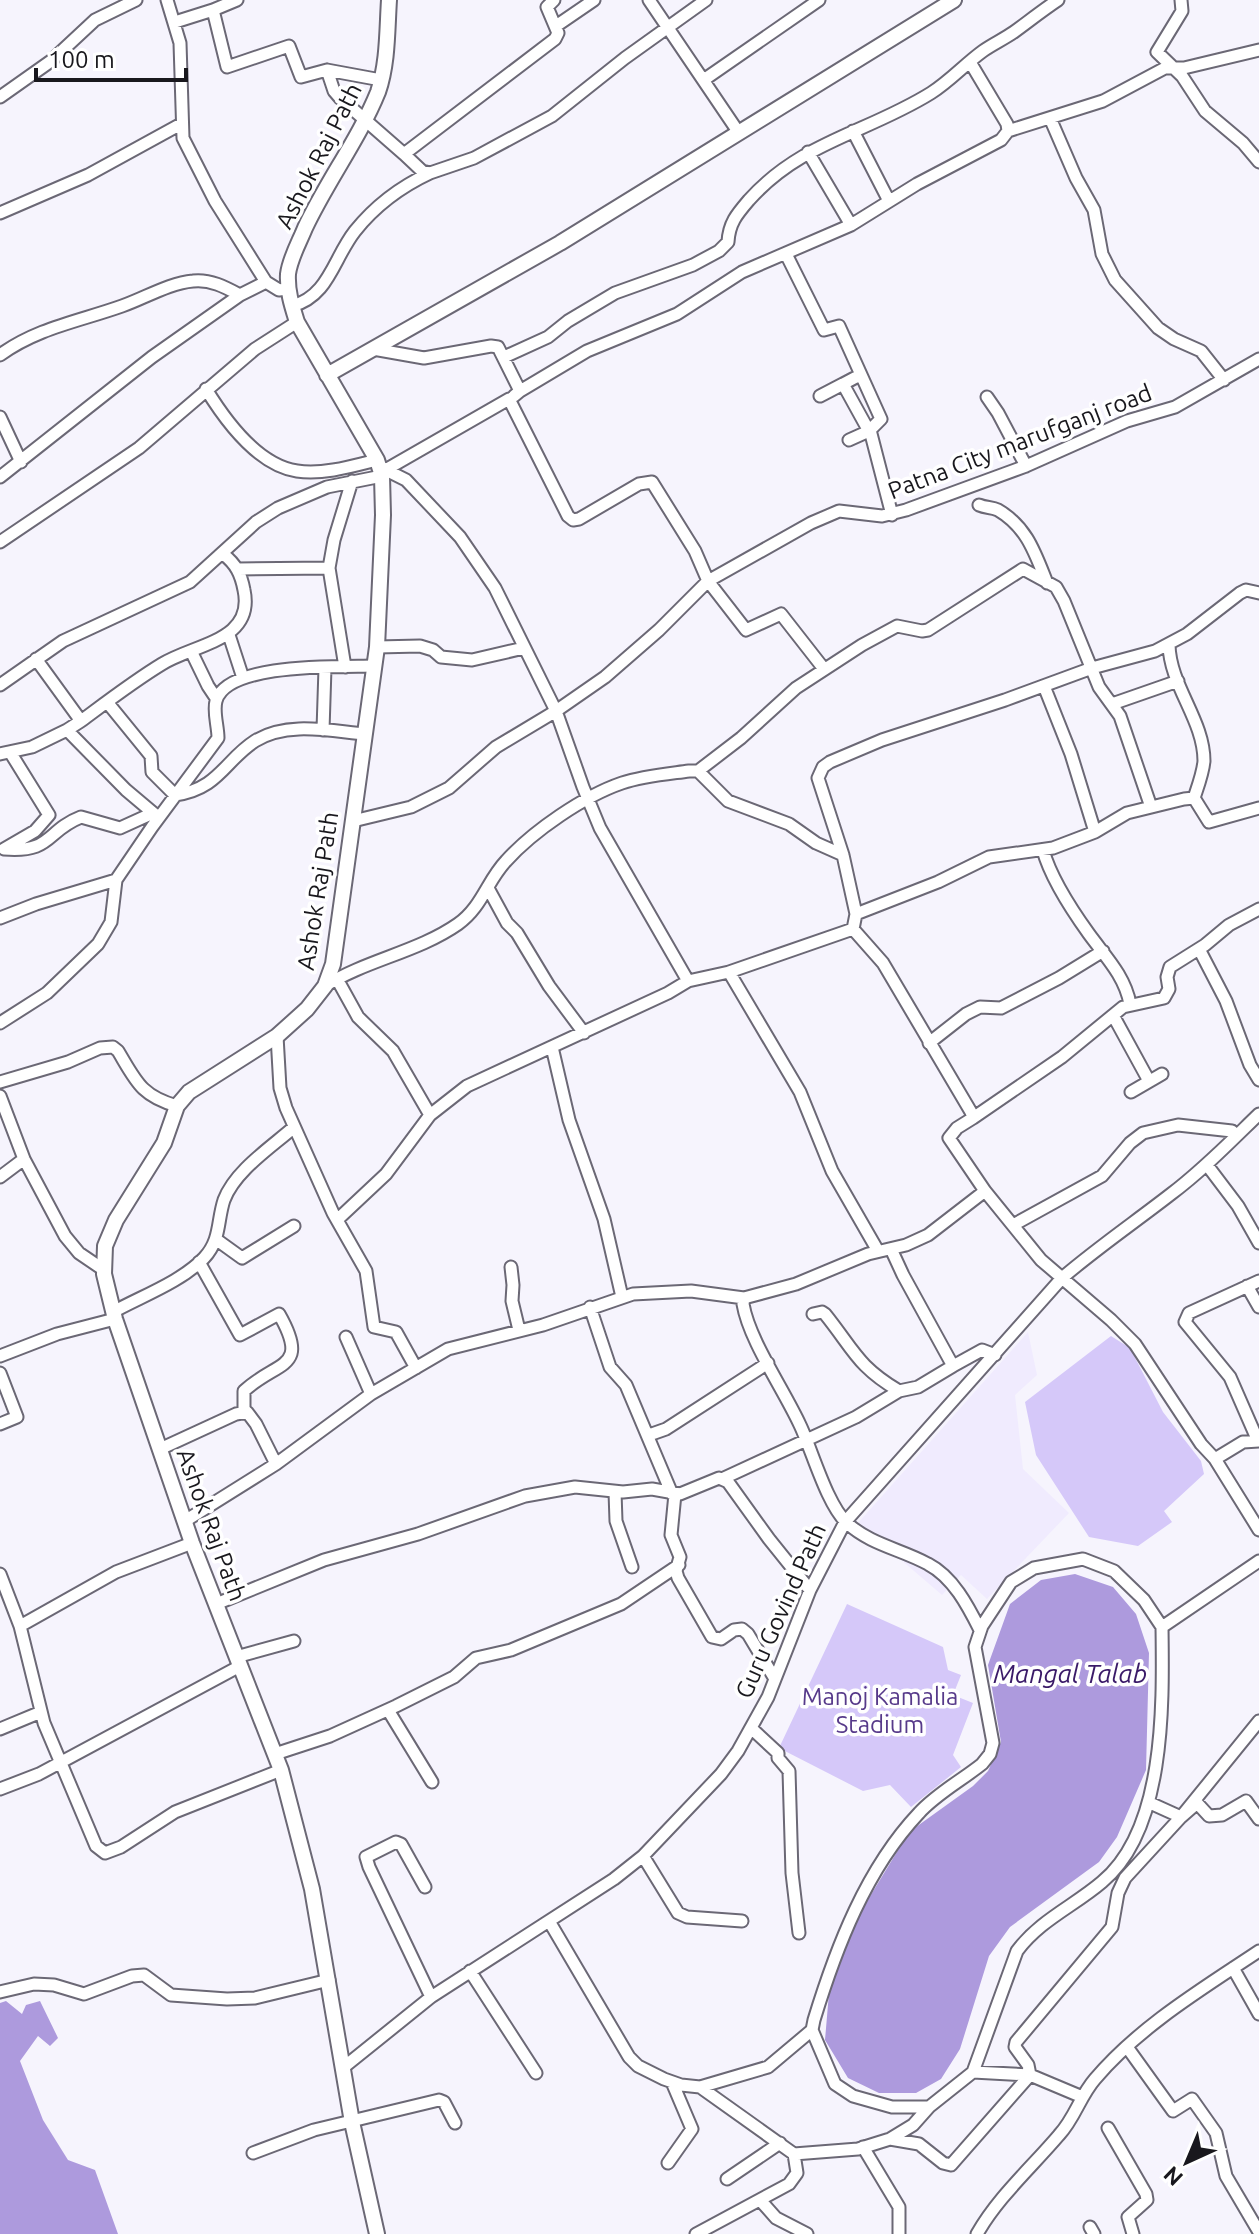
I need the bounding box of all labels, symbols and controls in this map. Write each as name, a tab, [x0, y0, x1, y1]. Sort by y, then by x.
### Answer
scale bar	[36, 32, 186, 82]
text: 100 m	[48, 46, 115, 73]
street label: Ashok Raj Path	[270, 78, 367, 233]
street label: Patna City marufganj road	[884, 379, 1155, 504]
street label: Ashok Raj Path	[292, 810, 343, 972]
street label: Ashok Raj Path	[171, 1445, 251, 1605]
street label: Guru Govind Path	[730, 1519, 831, 1702]
water label: Mangal Talab	[993, 1659, 1147, 1688]
park label: Manoj Kamalia Stadium	[802, 1683, 958, 1738]
north arrow	[1147, 2122, 1227, 2202]
text: N	[1158, 2162, 1187, 2191]

